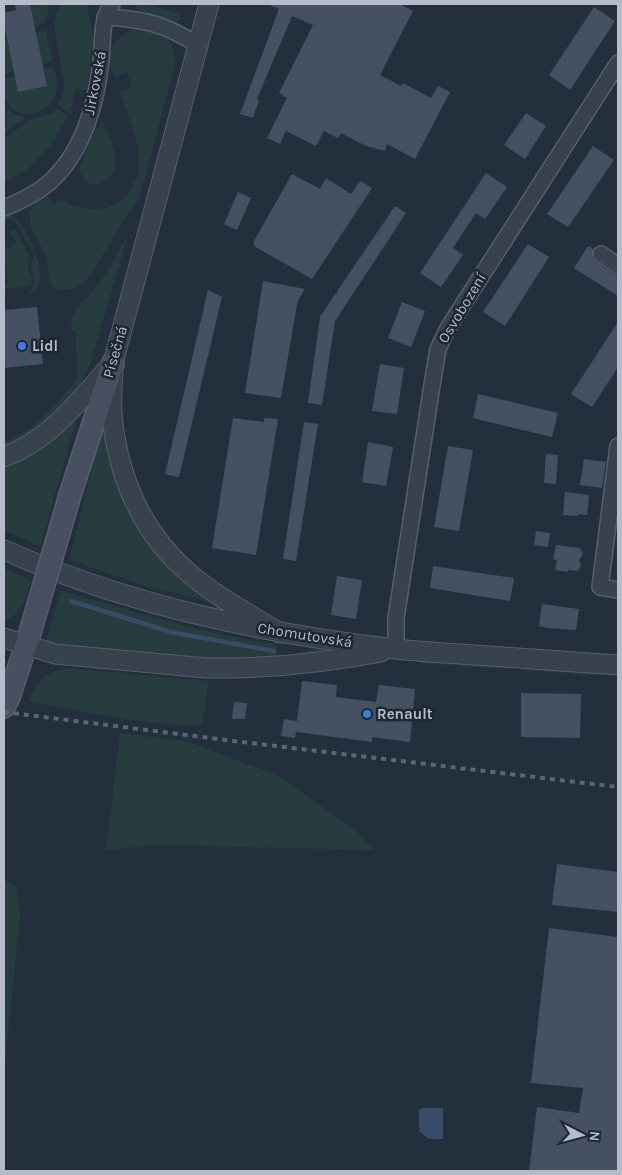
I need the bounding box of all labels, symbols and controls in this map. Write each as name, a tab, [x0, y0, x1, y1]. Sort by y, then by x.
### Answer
street label: Jirkovská	[80, 50, 110, 116]
street label: Osvobození	[434, 269, 490, 346]
street label: Písečná	[99, 324, 131, 380]
place label: Lidl	[32, 337, 58, 355]
marker: Lidl	[16, 340, 28, 352]
street label: Chomutovská	[256, 619, 354, 651]
place label: Renault	[377, 705, 433, 723]
marker: Renault	[361, 708, 373, 720]
north arrow	[557, 1110, 607, 1160]
text: N	[585, 1130, 603, 1142]

